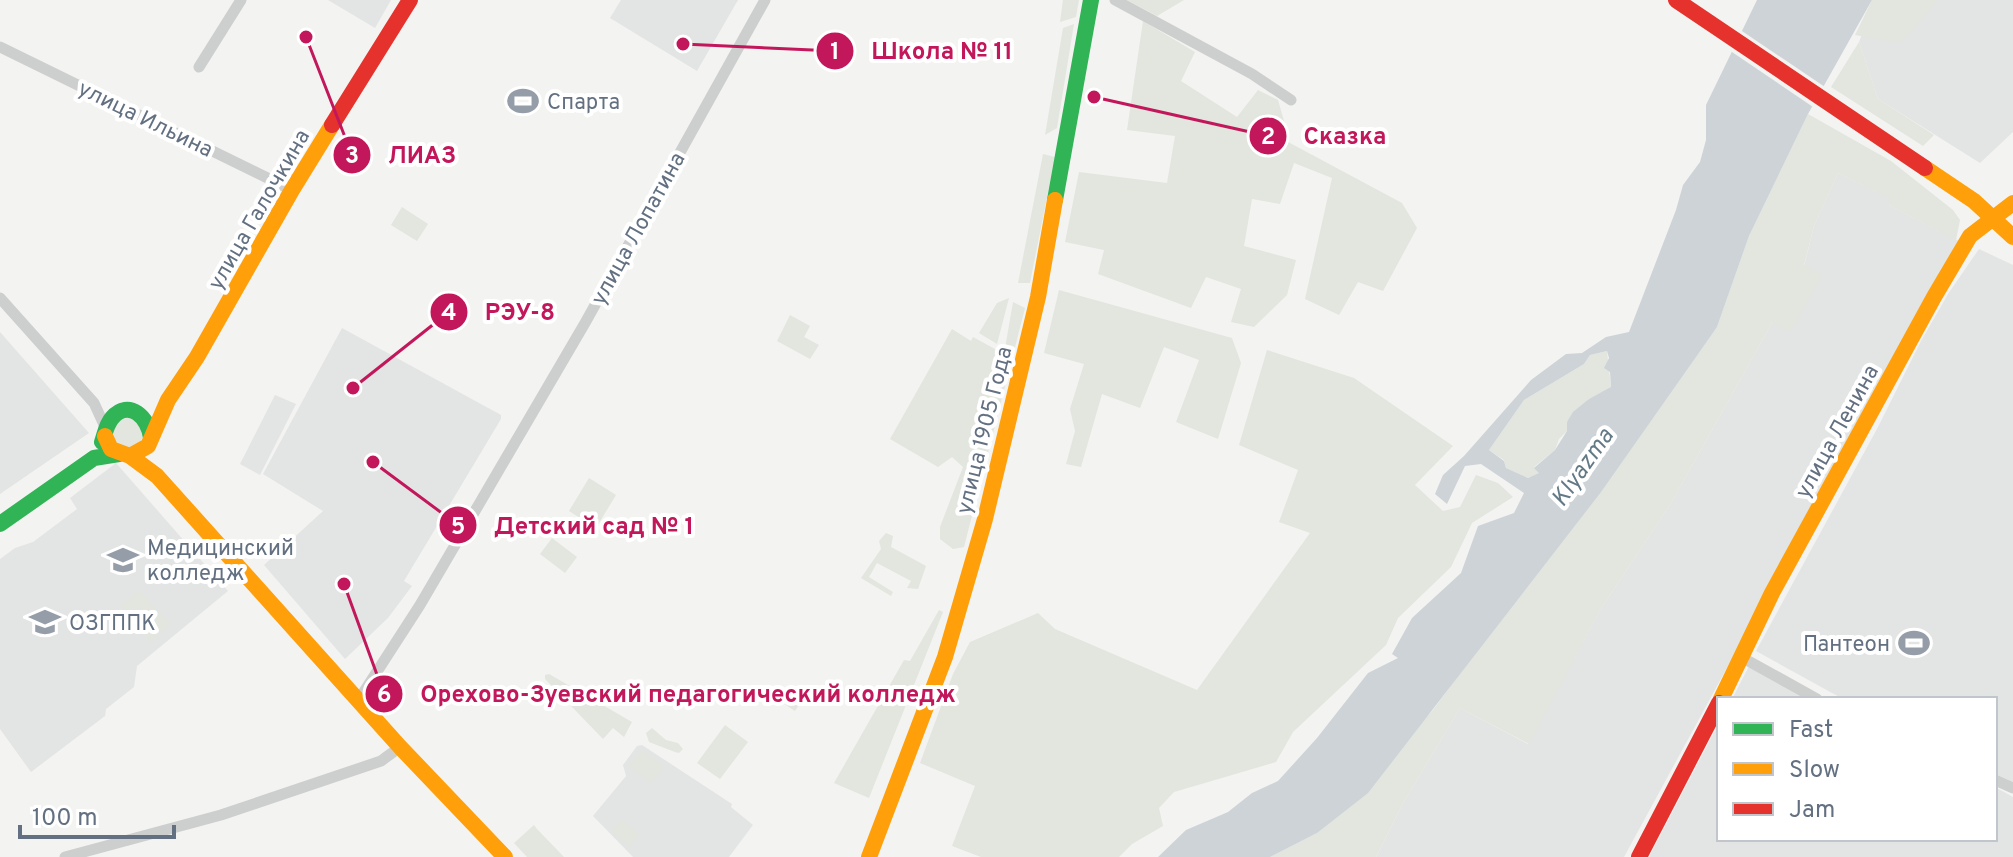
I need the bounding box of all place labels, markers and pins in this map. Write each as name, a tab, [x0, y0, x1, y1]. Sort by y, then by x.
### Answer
callout: Школа № 11	[815, 27, 1029, 75]
sports icon: Спарта	[506, 84, 540, 118]
place label: Спарта	[547, 90, 620, 117]
callout: Сказка	[1248, 112, 1403, 160]
callout: ЛИАЗ	[332, 131, 472, 179]
callout: РЭУ-8	[429, 288, 571, 336]
callout: Детский сад № 1	[438, 501, 710, 549]
place label: Медицинский колледж	[147, 536, 294, 588]
school or university icon: Медицинский колледж	[106, 543, 140, 577]
school or university icon: ОЗГППК	[28, 605, 62, 639]
place label: ОЗГППК	[69, 611, 156, 638]
sports icon: Пантеон	[1897, 626, 1931, 660]
place label: Пантеон	[1803, 632, 1890, 659]
callout: Орехово-Зуевский педагогический колледж	[364, 670, 971, 718]

